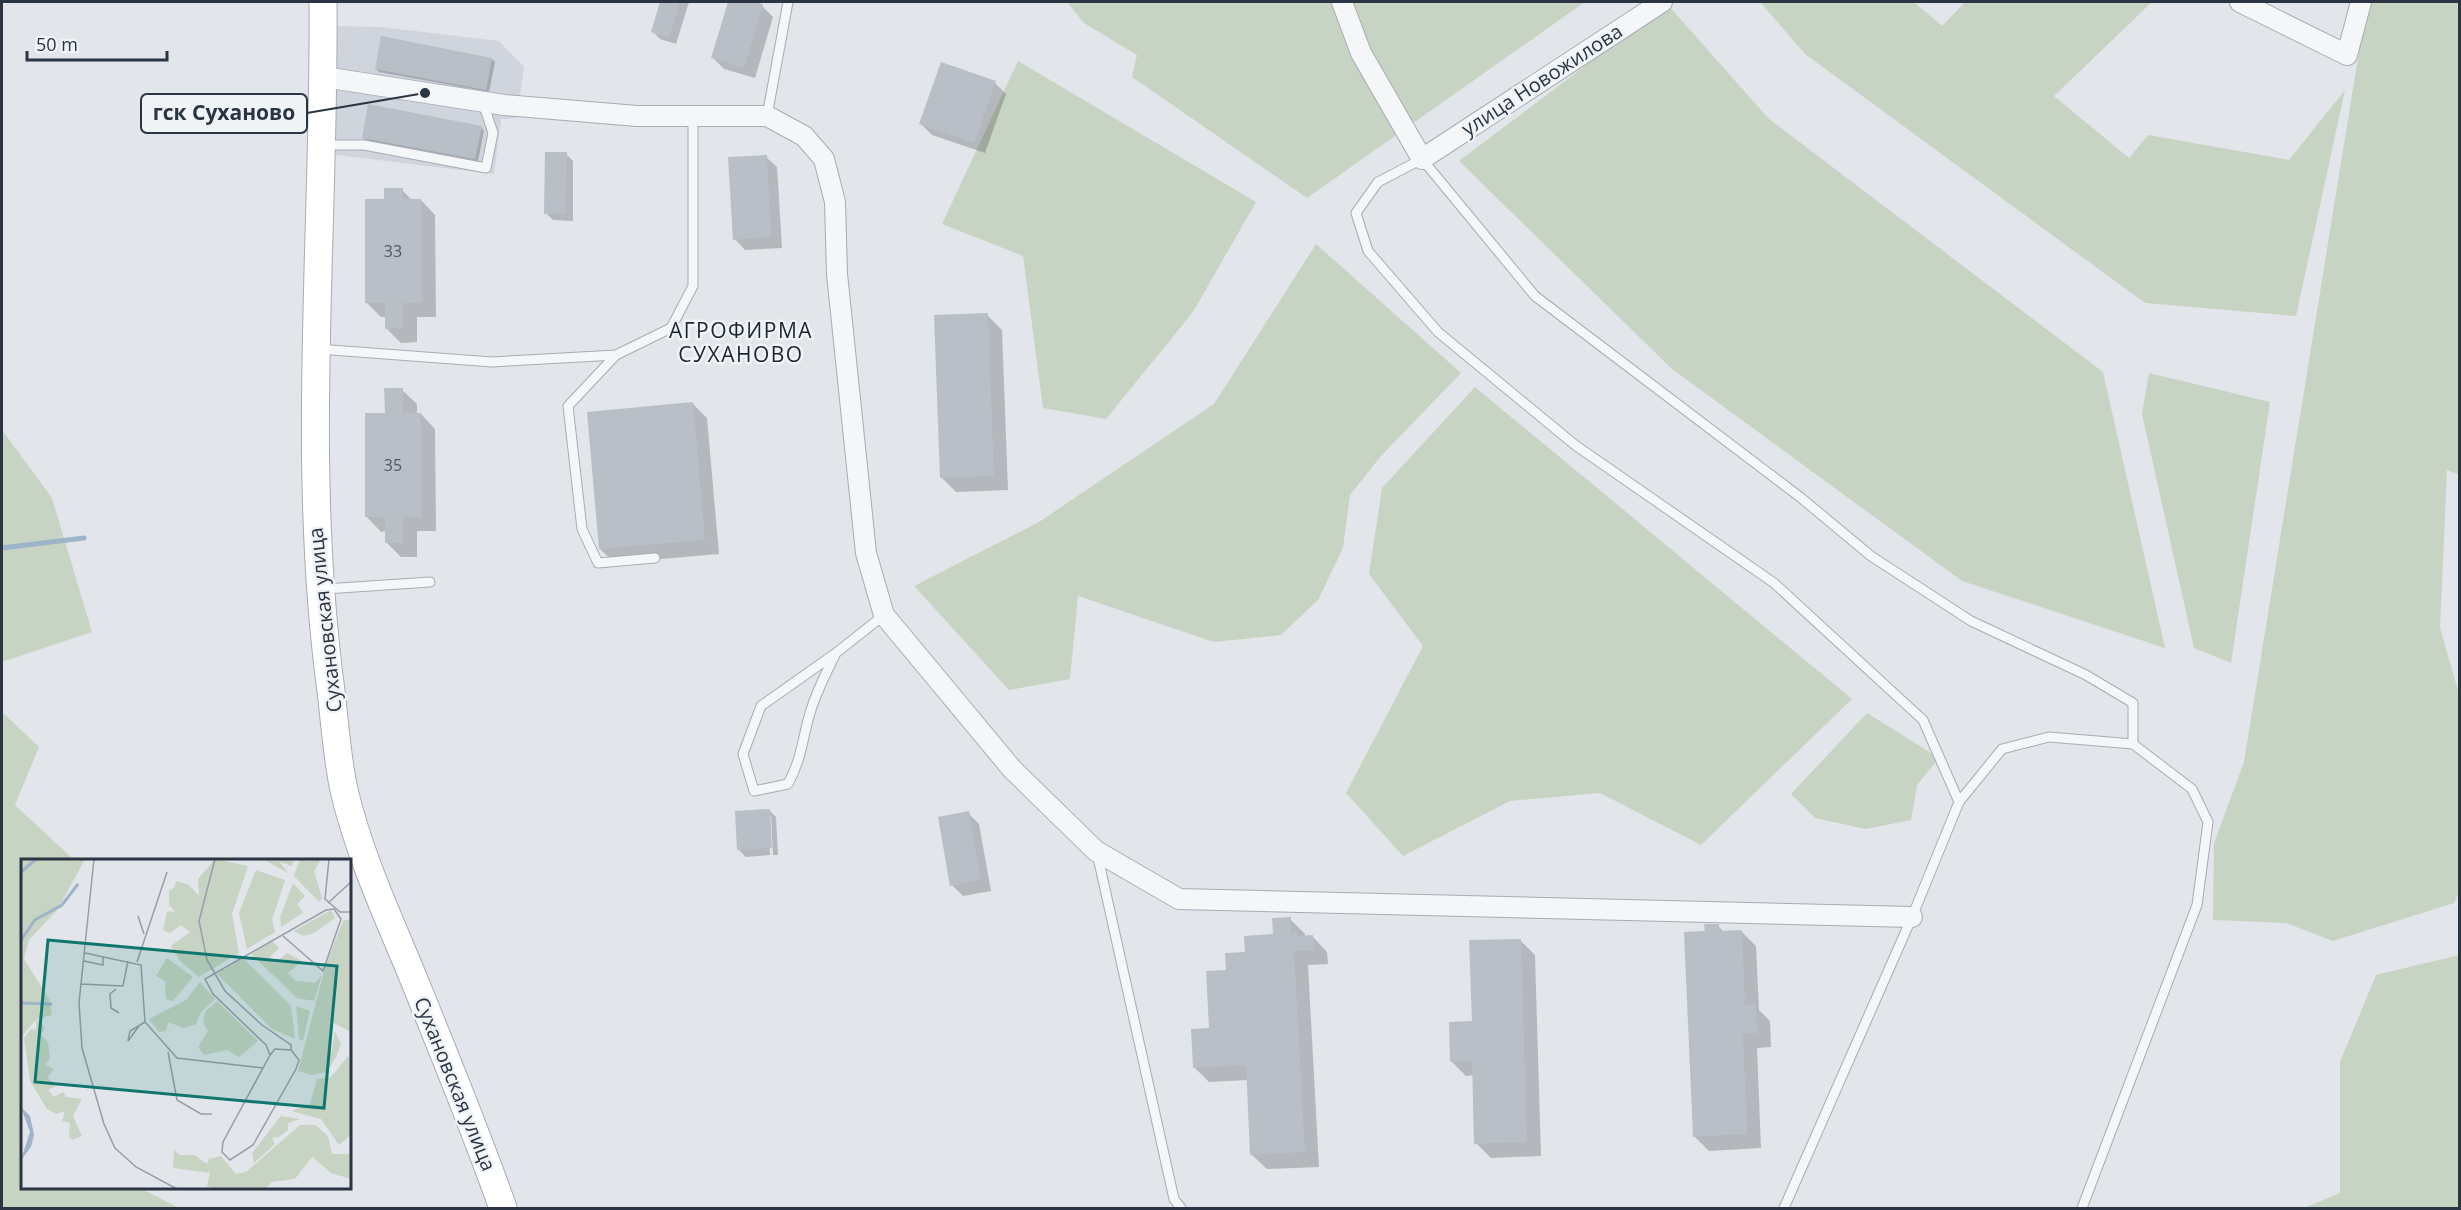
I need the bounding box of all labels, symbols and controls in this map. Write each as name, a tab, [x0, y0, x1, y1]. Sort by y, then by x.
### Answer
street label: улица Новожилова	[1456, 17, 1627, 142]
scale bar	[27, 24, 166, 62]
text: 50 m	[36, 32, 78, 56]
callout: гск Суханово	[141, 94, 307, 133]
text: гск Суханово	[153, 98, 295, 126]
house number: 33	[384, 240, 402, 262]
district label: АГРОФИРМА СУХАНОВО	[669, 316, 813, 368]
house number: 35	[384, 454, 402, 476]
street label: Сухановская улица	[301, 526, 348, 714]
inset map	[21, 859, 351, 1189]
street label: Сухановская улица	[408, 993, 503, 1175]

